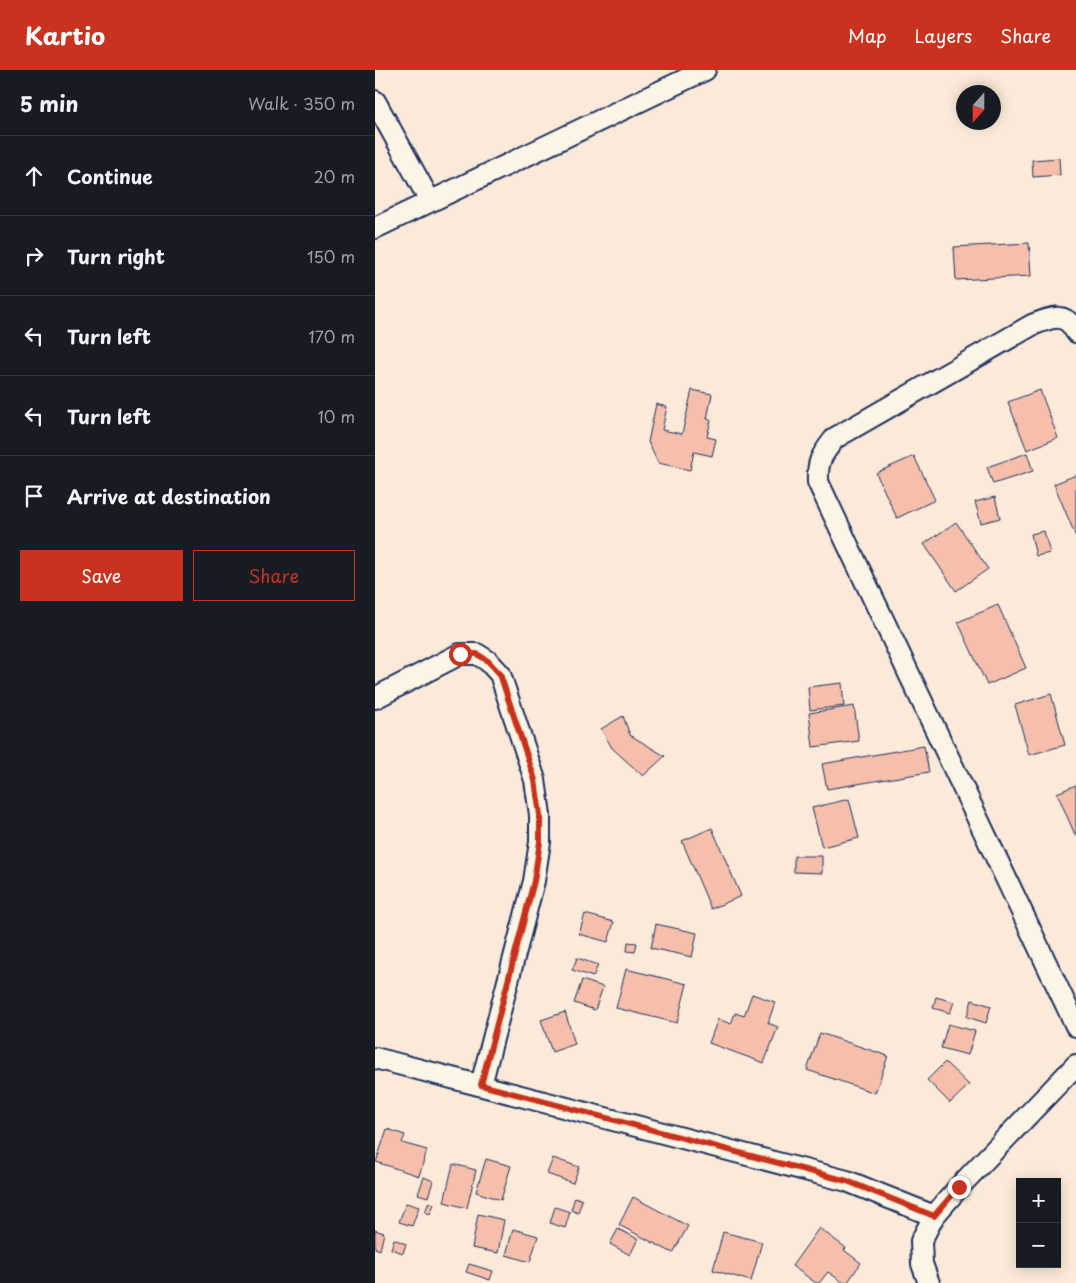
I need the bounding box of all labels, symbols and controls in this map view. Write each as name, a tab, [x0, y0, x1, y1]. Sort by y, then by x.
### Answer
text: Kartio	[25, 17, 105, 53]
text: Map	[848, 22, 887, 49]
text: Layers	[915, 22, 972, 49]
text: Share	[1000, 22, 1051, 49]
north arrow	[956, 85, 1001, 130]
text: 5 min	[20, 87, 78, 119]
text: Walk · 350 m	[248, 91, 355, 115]
icon: ahead	[20, 162, 48, 190]
text: Continue	[67, 162, 153, 190]
text: 20 m	[314, 164, 355, 188]
icon: right	[20, 242, 48, 270]
text: Turn right	[67, 242, 165, 270]
text: 150 m	[307, 244, 355, 268]
icon: left	[20, 322, 48, 350]
text: Turn left	[67, 322, 151, 350]
text: 170 m	[309, 324, 355, 348]
icon: left	[20, 402, 48, 430]
text: Turn left	[67, 402, 151, 430]
text: 10 m	[318, 404, 355, 428]
icon: arrive	[20, 482, 48, 510]
text: Arrive at destination	[67, 482, 271, 510]
button: Save	[20, 550, 183, 601]
button: Share	[193, 550, 355, 601]
route start	[449, 643, 472, 666]
route end	[948, 1176, 971, 1199]
map controls	[1016, 1178, 1061, 1268]
button: +	[1016, 1178, 1061, 1223]
button: −	[1016, 1223, 1061, 1268]

